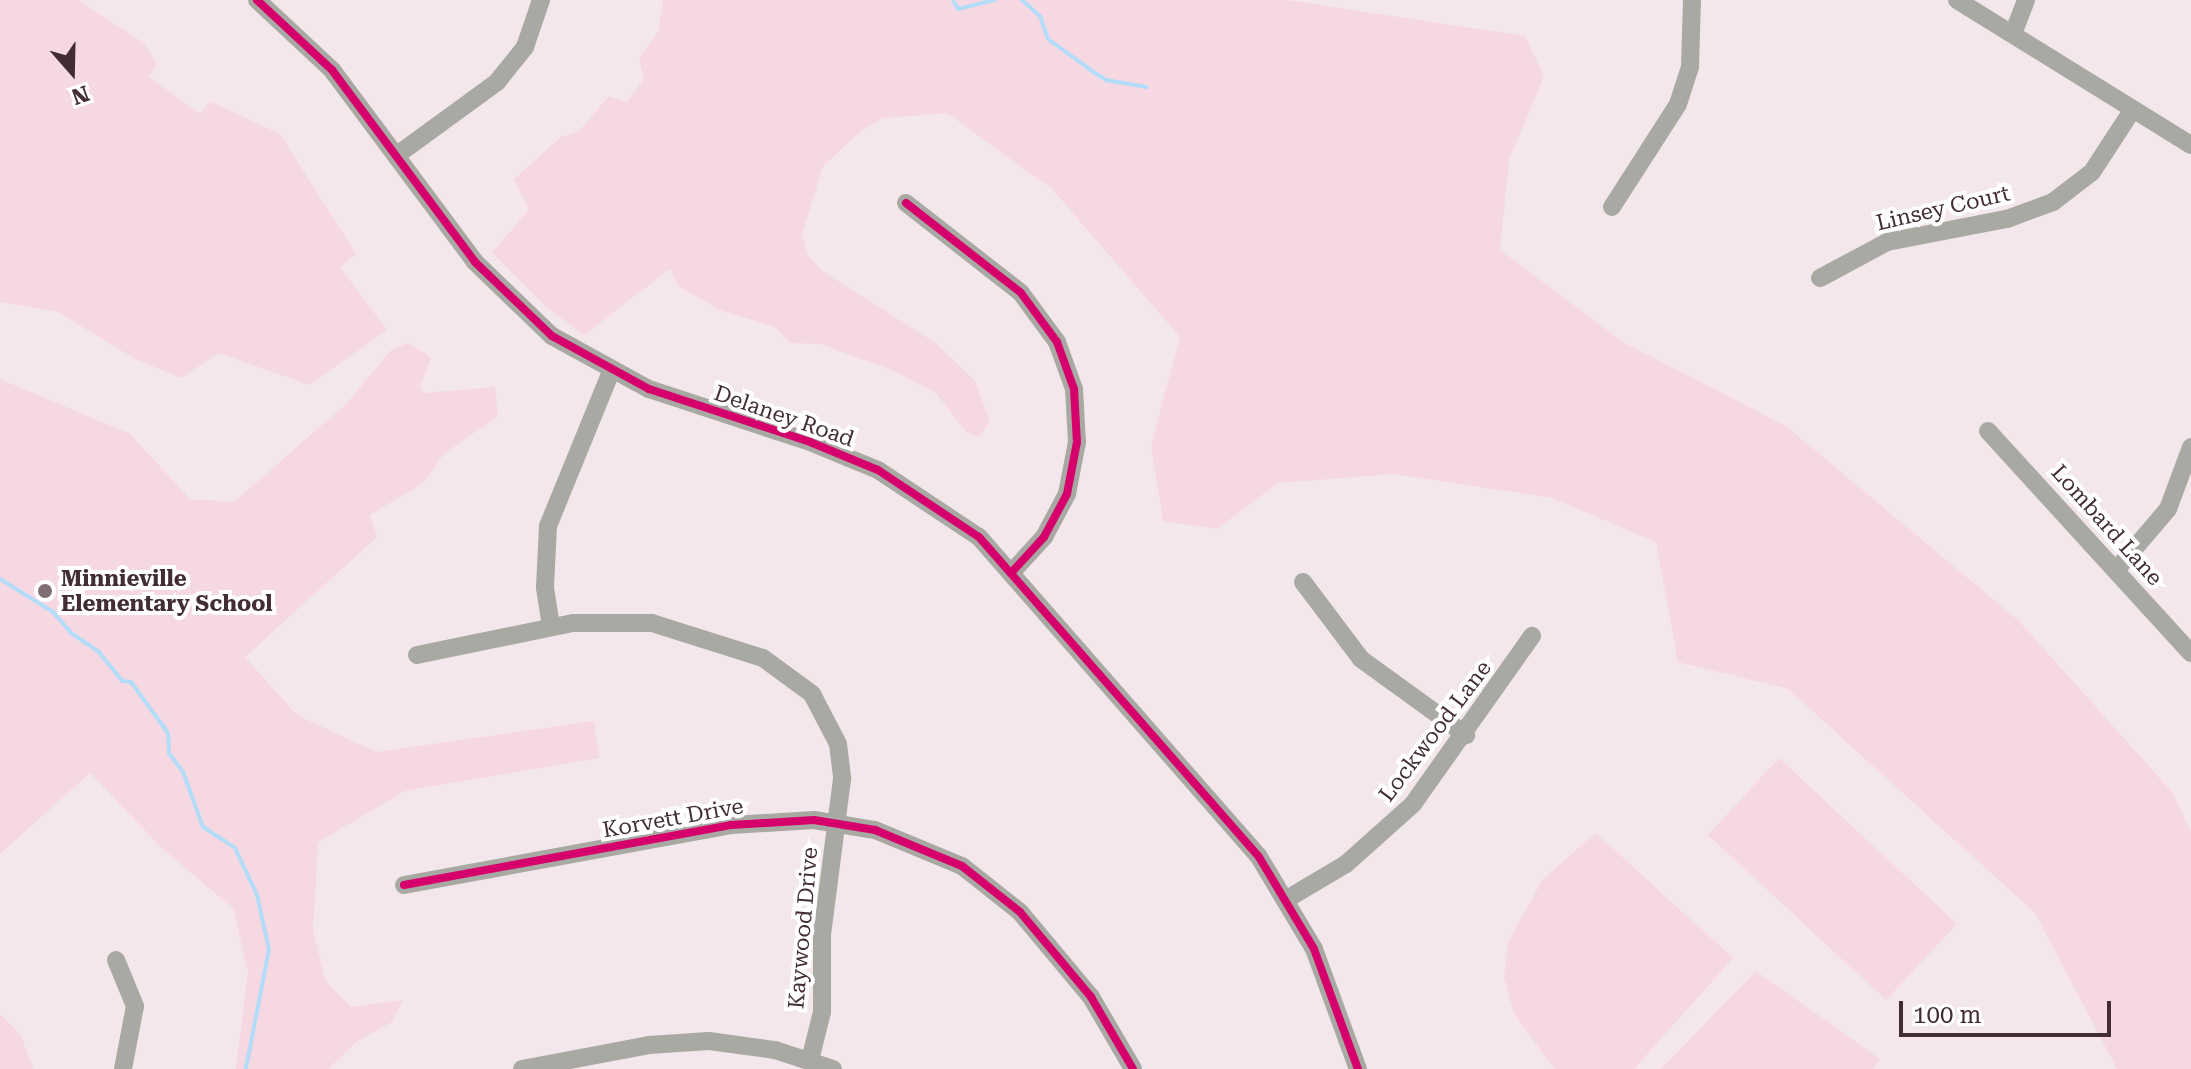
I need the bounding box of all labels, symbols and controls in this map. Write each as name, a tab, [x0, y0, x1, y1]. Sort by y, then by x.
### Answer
north arrow	[32, 32, 112, 112]
text: N	[68, 80, 93, 110]
street label: Linsey Court	[1874, 180, 2012, 236]
street label: Delaney Road	[711, 380, 857, 452]
street label: Lombard Lane	[2046, 459, 2168, 591]
place label: Minnieville Elementary School	[61, 565, 273, 616]
marker: Minnieville Elementary School	[36, 582, 54, 600]
street label: Lockwood Lane	[1373, 655, 1497, 807]
street label: Korvett Drive	[600, 793, 746, 843]
street label: Kaywood Drive	[783, 846, 823, 1010]
scale bar	[1903, 985, 2115, 1035]
text: 100 m	[1913, 1001, 1981, 1029]

